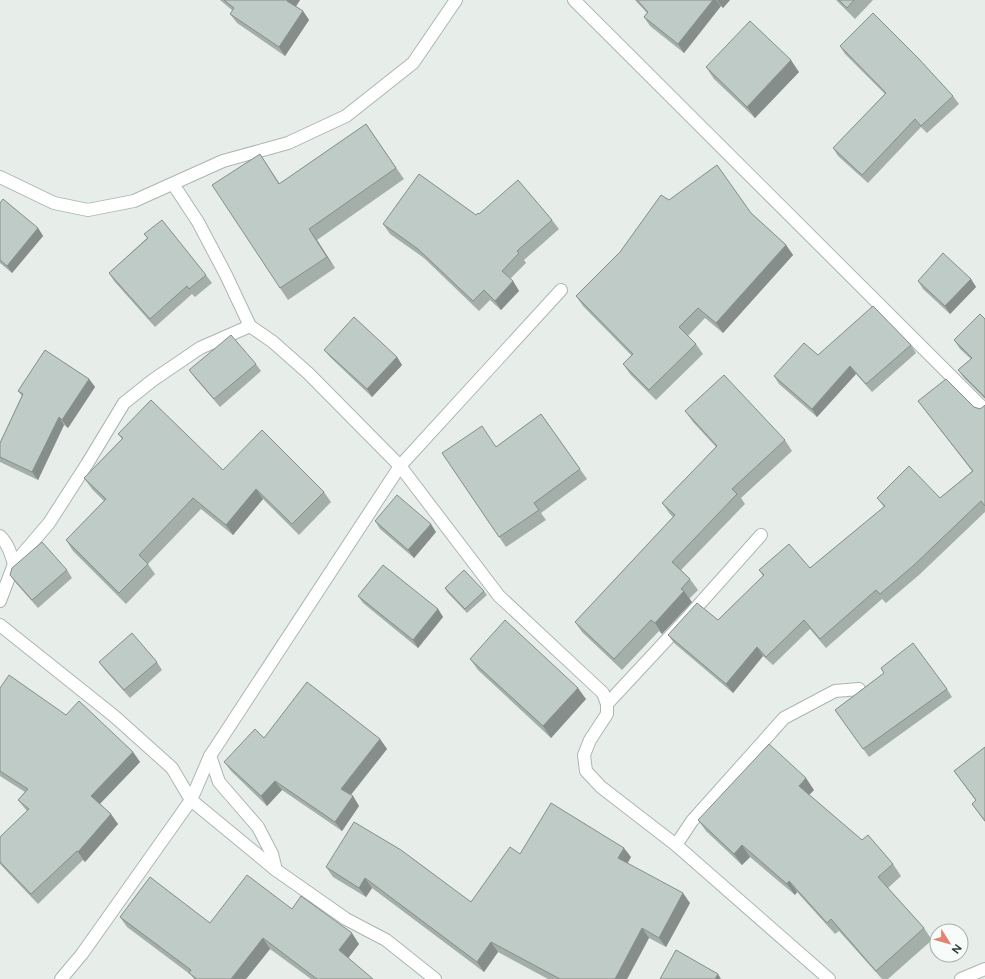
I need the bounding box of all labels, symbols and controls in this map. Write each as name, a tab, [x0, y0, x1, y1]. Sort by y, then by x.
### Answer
north arrow	[929, 923, 969, 963]
text: N	[949, 941, 964, 956]

